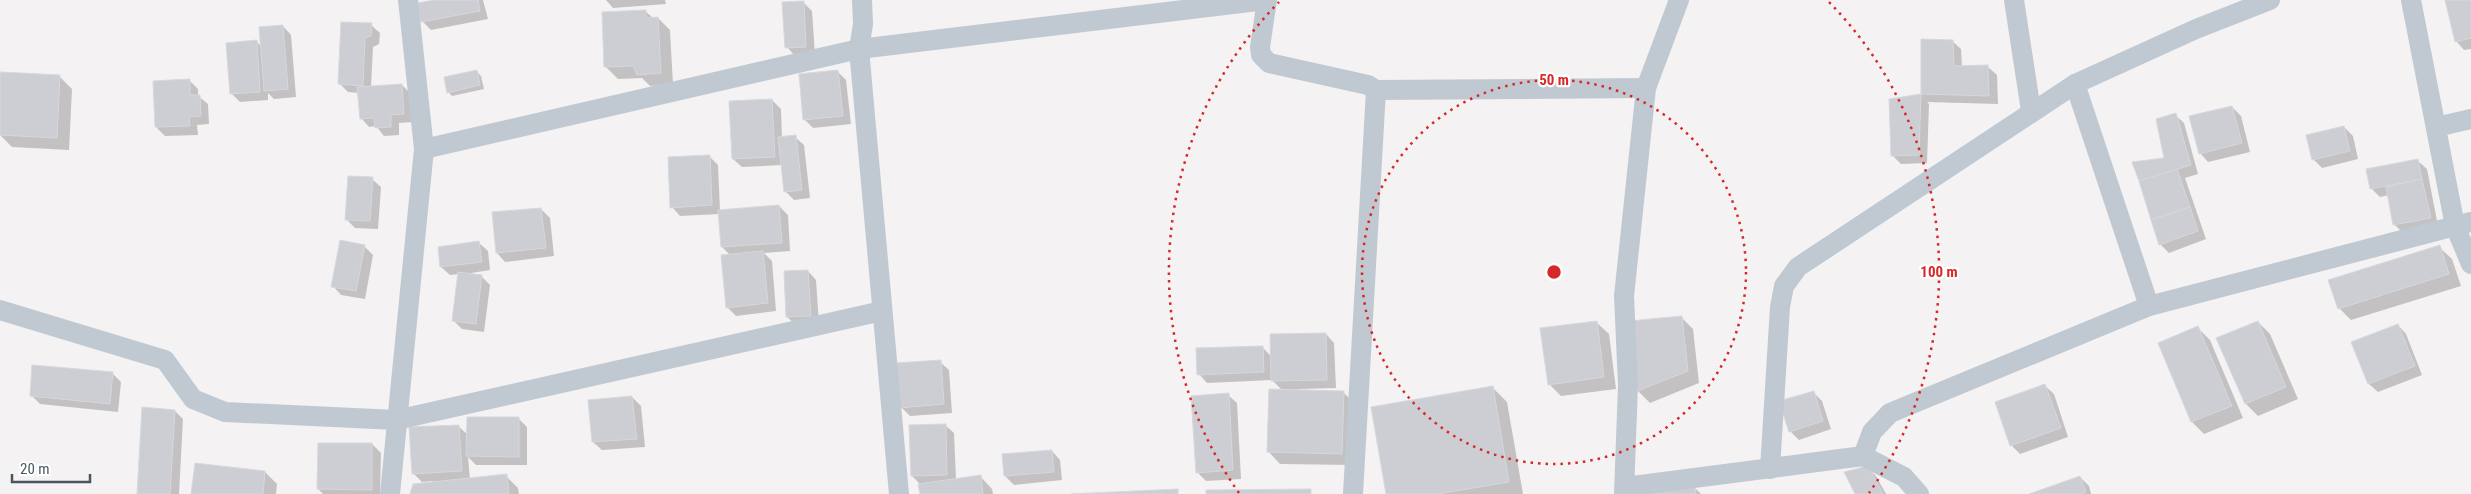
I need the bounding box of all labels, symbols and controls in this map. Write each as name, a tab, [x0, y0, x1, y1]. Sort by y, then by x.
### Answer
text: 50 m	[1539, 71, 1569, 89]
centre of rings	[1545, 263, 1563, 281]
text: 100 m	[1920, 263, 1958, 281]
scale bar	[12, 452, 90, 484]
text: 20 m	[20, 460, 50, 478]

